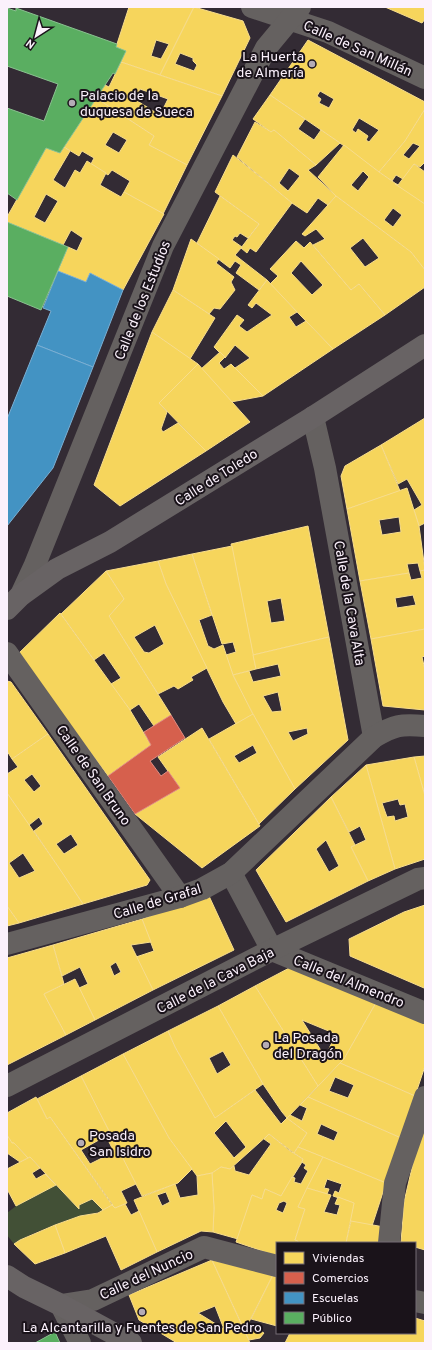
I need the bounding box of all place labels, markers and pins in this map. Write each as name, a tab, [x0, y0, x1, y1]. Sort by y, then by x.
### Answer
place label: La Huerta de Almería	[237, 49, 304, 82]
marker: La Huerta de Almería	[307, 59, 317, 69]
place label: Palacio de la duquesa de Sueca	[80, 88, 193, 121]
marker: Palacio de la duquesa de Sueca	[67, 98, 77, 108]
place label: La Posada del Dragón	[274, 1030, 342, 1063]
marker: La Posada del Dragón	[261, 1040, 271, 1050]
place label: Posada San Isidro	[89, 1128, 151, 1161]
marker: Posada San Isidro	[76, 1138, 86, 1148]
marker: La Alcantarilla y Fuentes de San Pedro	[137, 1307, 147, 1317]
place label: La Alcantarilla y Fuentes de San Pedro	[22, 1320, 262, 1337]

